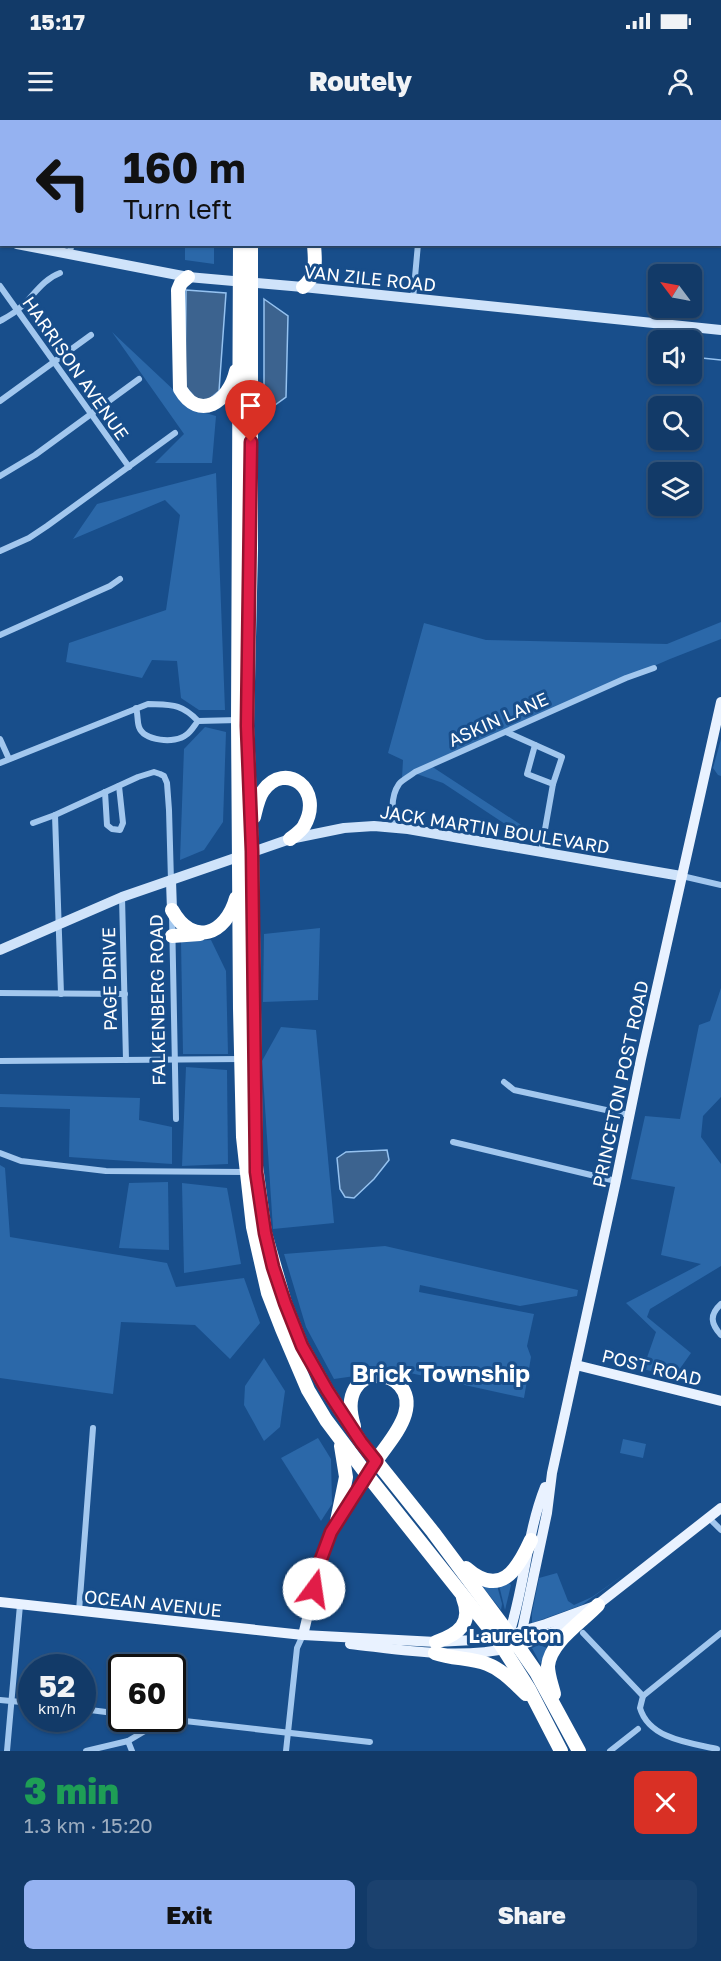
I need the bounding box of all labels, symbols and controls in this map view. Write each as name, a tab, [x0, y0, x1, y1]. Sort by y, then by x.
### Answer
text: 15:17	[30, 8, 85, 35]
icon: menu	[24, 65, 57, 98]
text: Routely	[309, 65, 412, 97]
icon: person	[664, 65, 697, 98]
text: 160 m	[123, 142, 246, 192]
icon: left	[24, 144, 102, 222]
text: Turn left	[123, 193, 232, 225]
street label: VAN ZILE ROAD	[303, 260, 437, 296]
north arrow	[648, 264, 702, 318]
map controls	[648, 264, 702, 516]
street label: HARRISON AVENUE	[18, 292, 134, 444]
button: sound	[648, 330, 702, 384]
pin	[225, 380, 276, 442]
icon: arrive	[234, 389, 267, 422]
button: search	[648, 396, 702, 450]
button: layers	[648, 462, 702, 516]
street label: ASKIN LANE	[445, 687, 551, 751]
street label: JACK MARTIN BOULEVARD	[379, 800, 611, 858]
street label: FALKENBERG ROAD	[145, 914, 169, 1086]
street label: PAGE DRIVE	[97, 927, 121, 1031]
street label: PRINCETON POST ROAD	[587, 979, 653, 1189]
street label: POST ROAD	[600, 1344, 704, 1390]
district label: Brick Township	[352, 1358, 530, 1387]
position arrow	[282, 1557, 346, 1621]
street label: OCEAN AVENUE	[83, 1585, 223, 1621]
district label: Laurelton	[469, 1623, 561, 1647]
speed limit sign: 60	[108, 1654, 186, 1732]
text: 52	[39, 1668, 75, 1704]
text: km/h	[38, 1699, 76, 1717]
text: 3 min	[24, 1769, 119, 1812]
button: close	[634, 1771, 697, 1834]
text: 1.3 km · 15:20	[24, 1813, 153, 1837]
button: Exit	[24, 1880, 355, 1949]
button: Share	[367, 1880, 697, 1949]

